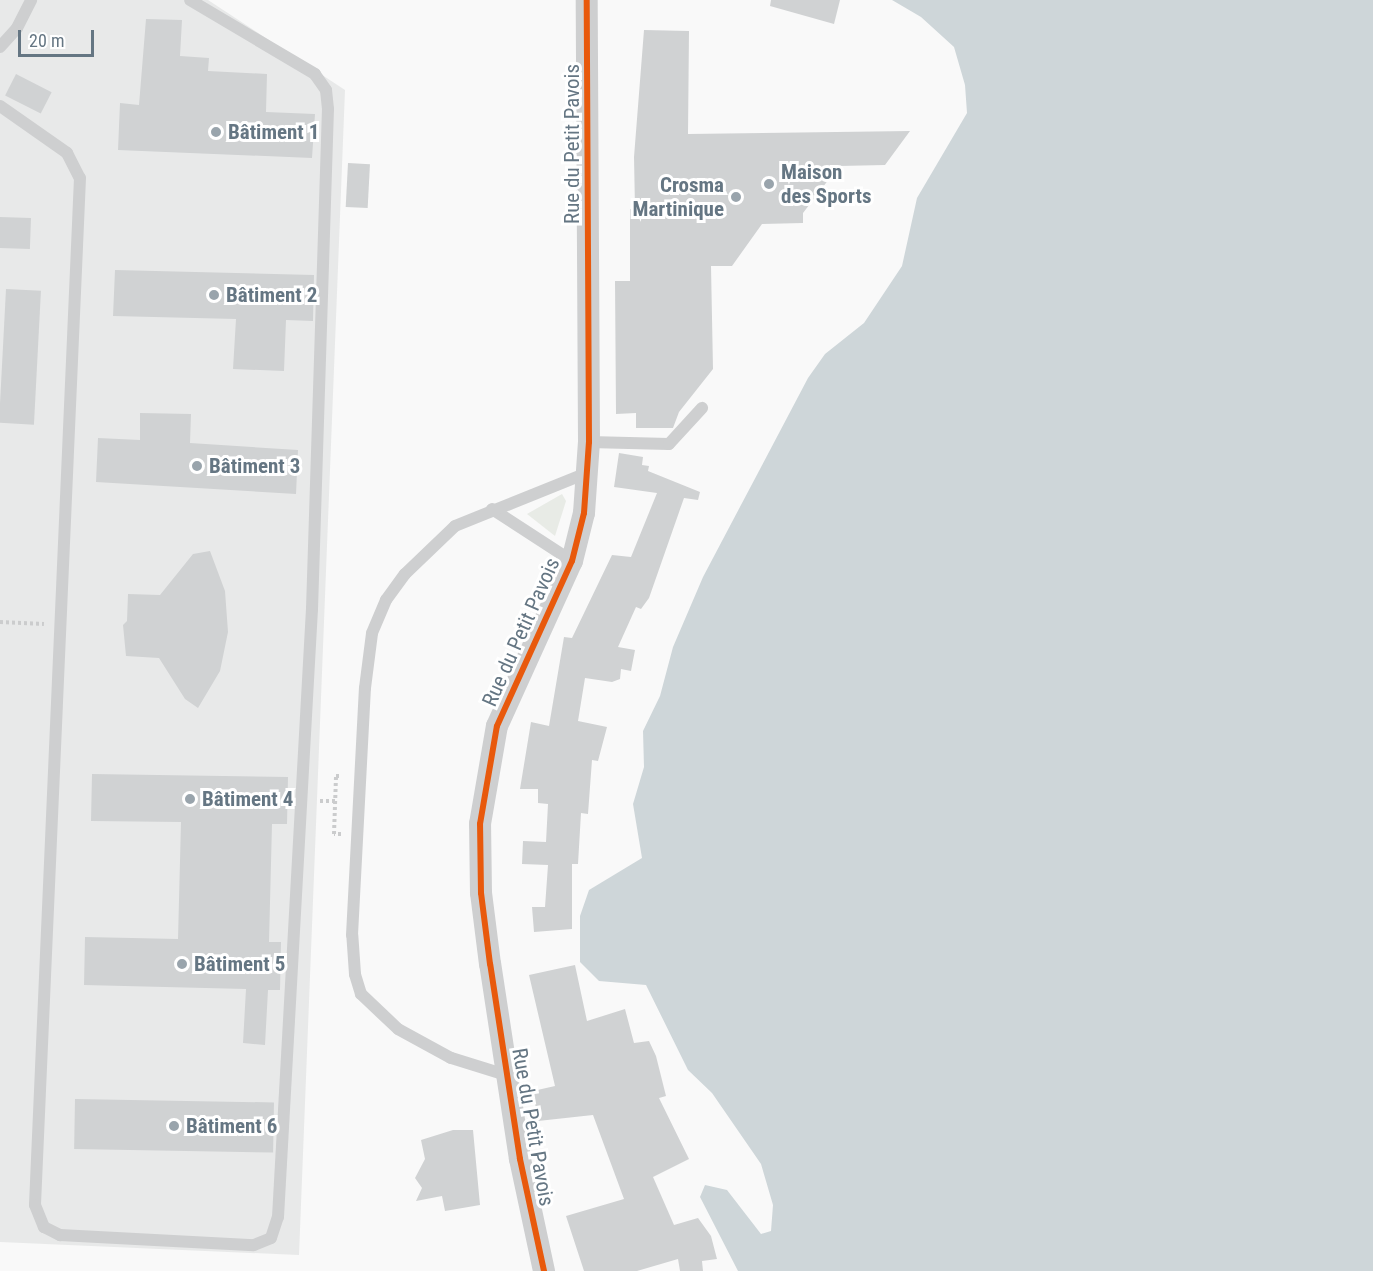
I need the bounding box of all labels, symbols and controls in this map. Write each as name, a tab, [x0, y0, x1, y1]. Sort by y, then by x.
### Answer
scale bar	[21, 18, 98, 56]
text: 20 m	[29, 30, 64, 51]
street label: Rue du Petit Pavois	[559, 64, 585, 224]
place label: Bâtiment 1	[228, 119, 319, 145]
marker: Bâtiment 1	[209, 125, 223, 139]
place label: Maison des Sports	[781, 159, 871, 209]
place label: Crosma Martinique	[633, 172, 724, 222]
marker: Maison des Sports	[762, 177, 776, 191]
marker: Crosma Martinique	[729, 190, 743, 204]
place label: Bâtiment 2	[226, 282, 317, 308]
marker: Bâtiment 2	[207, 288, 221, 302]
place label: Bâtiment 3	[209, 453, 300, 479]
marker: Bâtiment 3	[190, 459, 204, 473]
street label: Rue du Petit Pavois	[477, 554, 565, 710]
place label: Bâtiment 4	[202, 786, 293, 812]
marker: Bâtiment 4	[183, 792, 197, 806]
place label: Bâtiment 5	[194, 951, 285, 977]
marker: Bâtiment 5	[175, 957, 189, 971]
street label: Rue du Petit Pavois	[507, 1046, 559, 1208]
place label: Bâtiment 6	[186, 1113, 277, 1139]
marker: Bâtiment 6	[167, 1119, 181, 1133]

